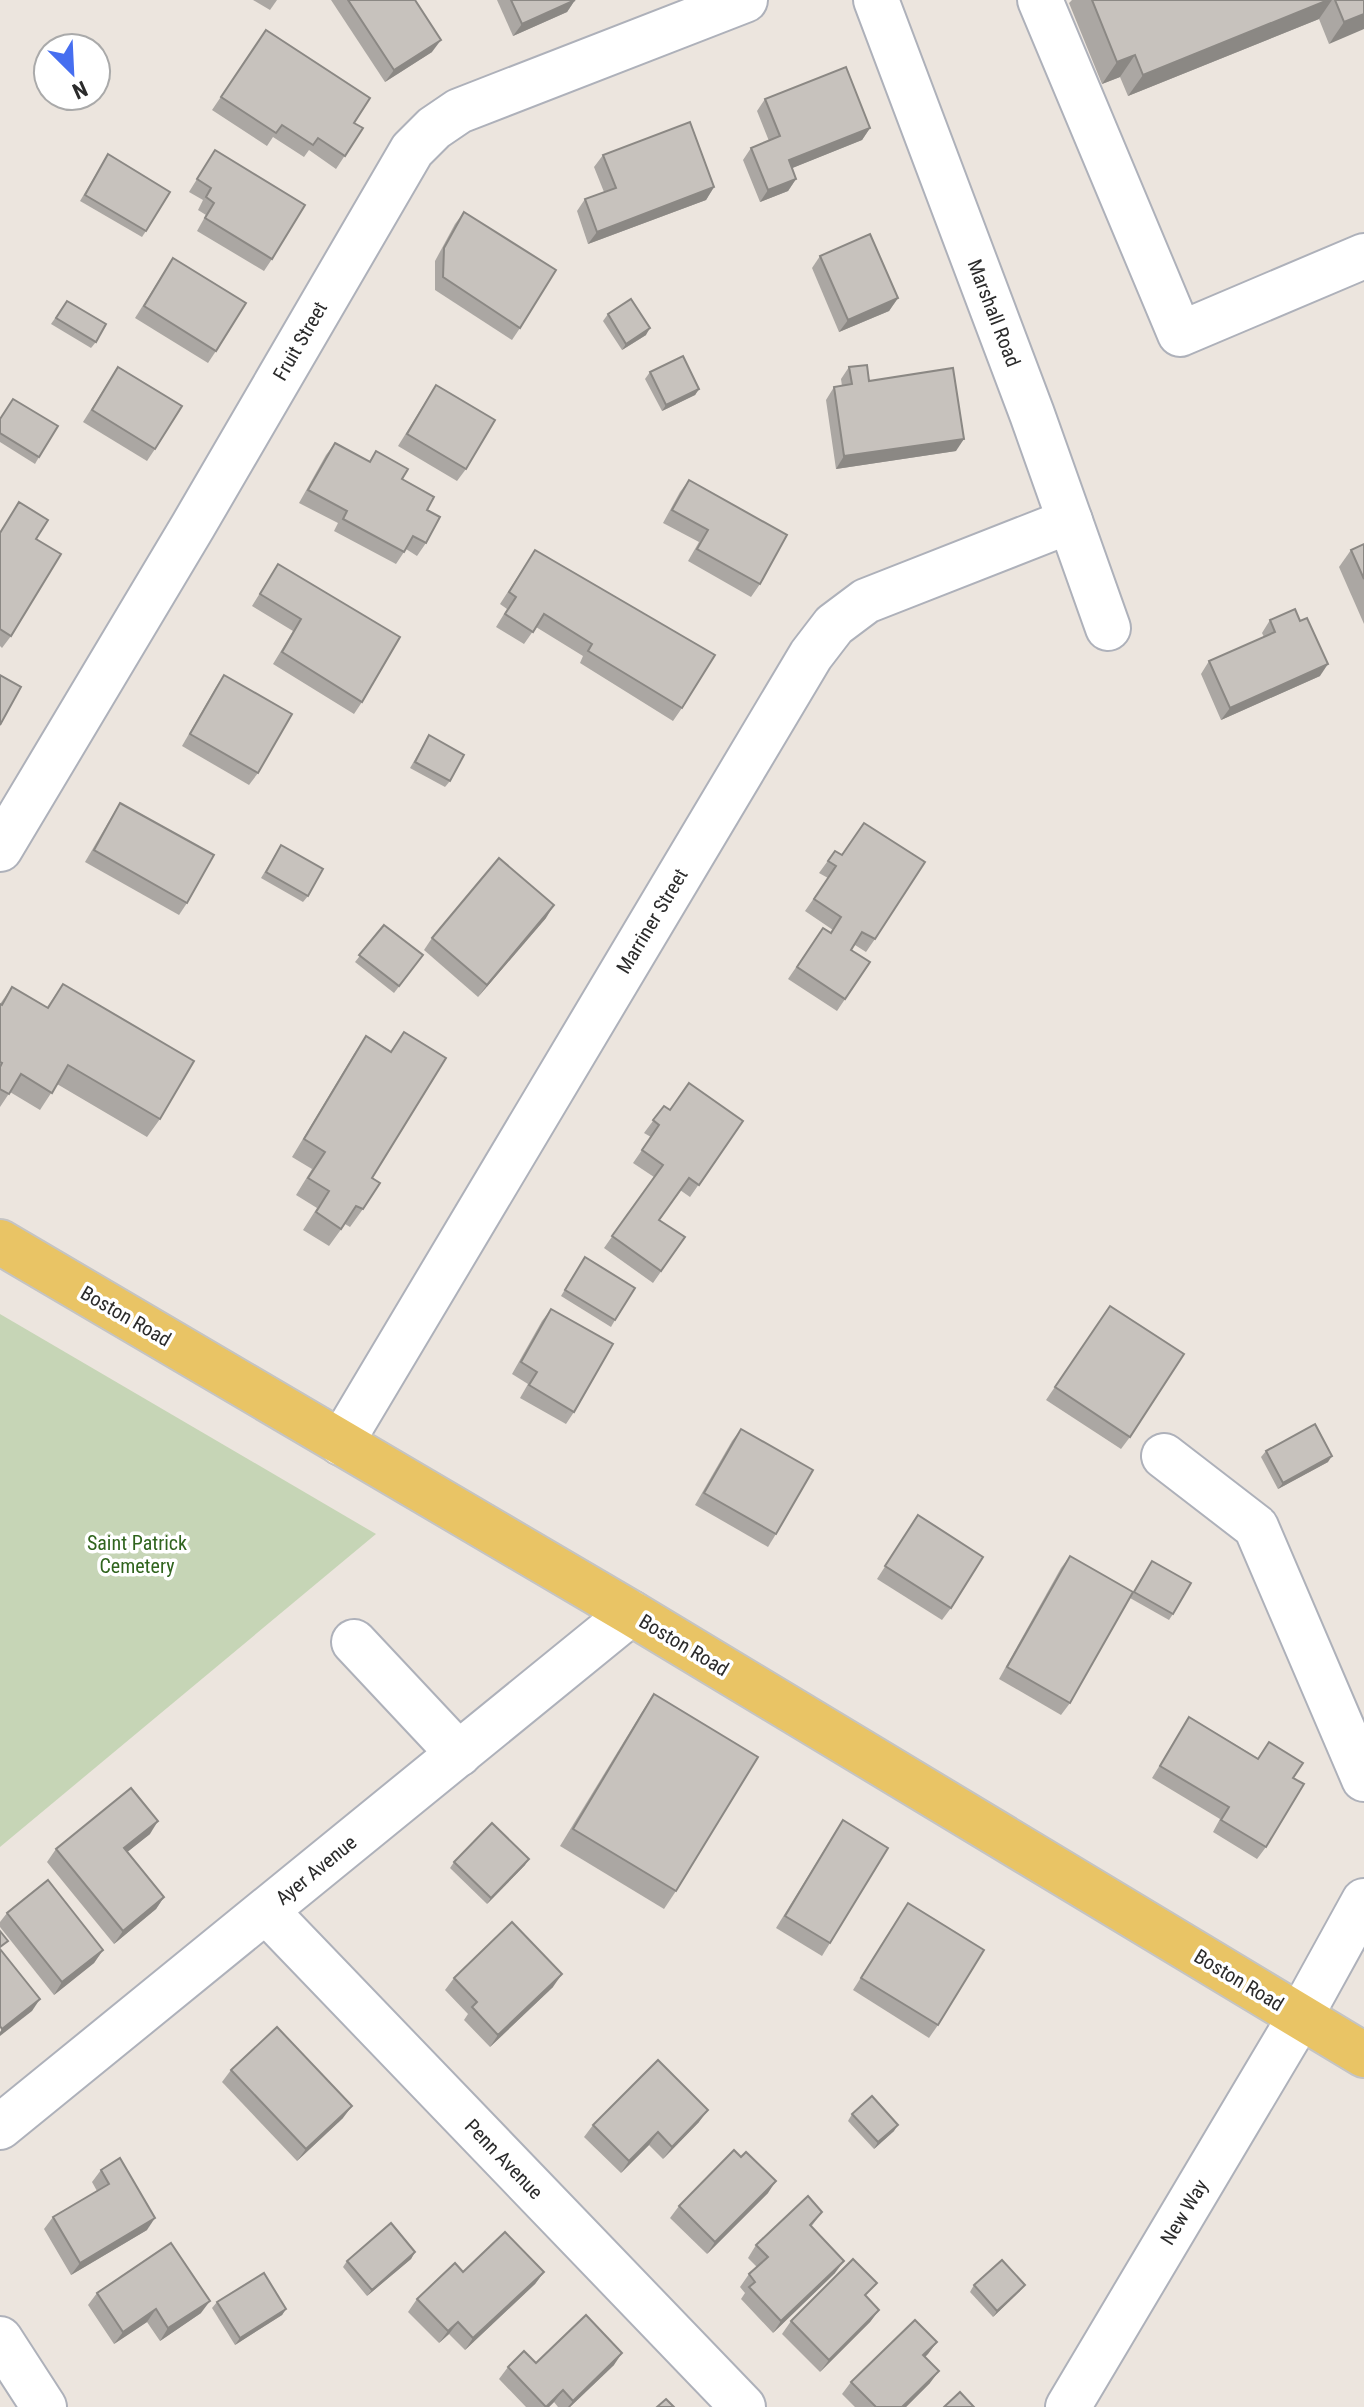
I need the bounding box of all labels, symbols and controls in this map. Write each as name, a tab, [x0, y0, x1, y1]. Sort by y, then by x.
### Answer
north arrow	[32, 32, 112, 112]
text: N	[69, 76, 91, 104]
street label: Marshall Road	[963, 256, 1025, 370]
street label: Fruit Street	[268, 297, 332, 385]
street label: Marriner Street	[611, 864, 693, 978]
street label: Boston Road	[77, 1281, 175, 1351]
park label: Saint Patrick Cemetery	[87, 1531, 187, 1578]
street label: Boston Road	[635, 1609, 733, 1681]
street label: Ayer Avenue	[271, 1830, 361, 1910]
street label: Boston Road	[1190, 1944, 1288, 2016]
street label: Penn Avenue	[460, 2114, 548, 2204]
street label: New Way	[1155, 2175, 1213, 2249]

